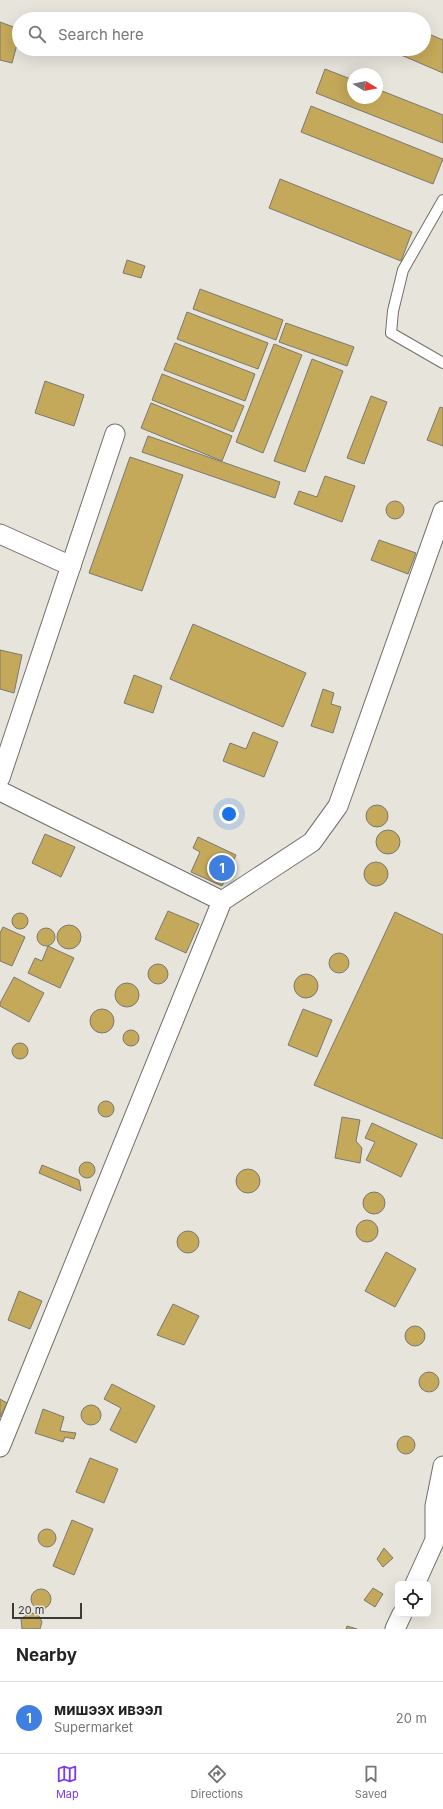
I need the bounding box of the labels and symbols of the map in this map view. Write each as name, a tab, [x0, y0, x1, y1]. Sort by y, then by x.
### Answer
north arrow	[347, 68, 383, 104]
your location	[219, 804, 239, 824]
pin: 1	[209, 853, 235, 883]
scale bar	[12, 1601, 82, 1620]

